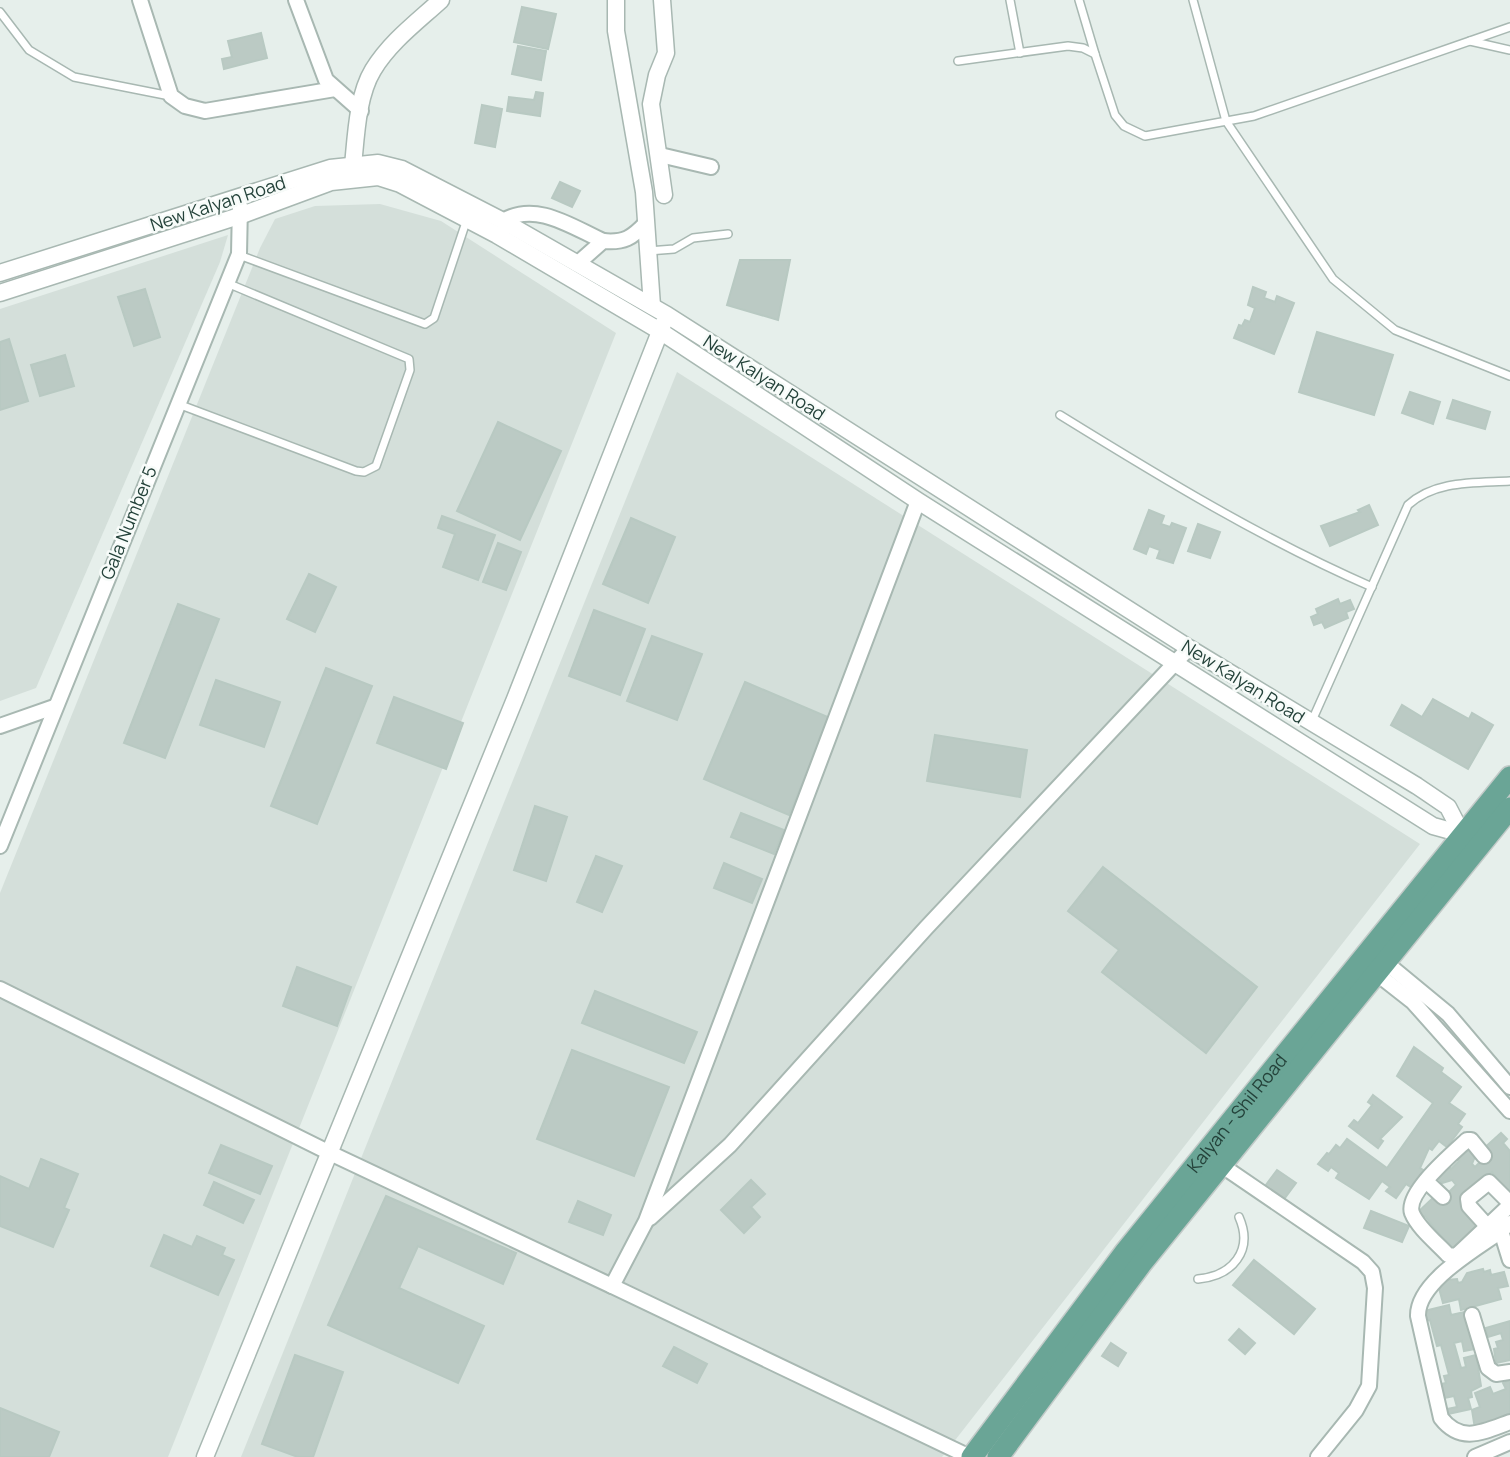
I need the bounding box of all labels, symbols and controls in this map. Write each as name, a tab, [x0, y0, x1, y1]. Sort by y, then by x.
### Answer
street label: New Kalyan Road	[147, 170, 288, 236]
street label: New Kalyan Road	[699, 329, 830, 426]
street label: Gala Number 5	[94, 462, 162, 583]
street label: New Kalyan Road	[1177, 634, 1310, 729]
street label: Kalyan - Shil Road	[1181, 1049, 1292, 1177]

